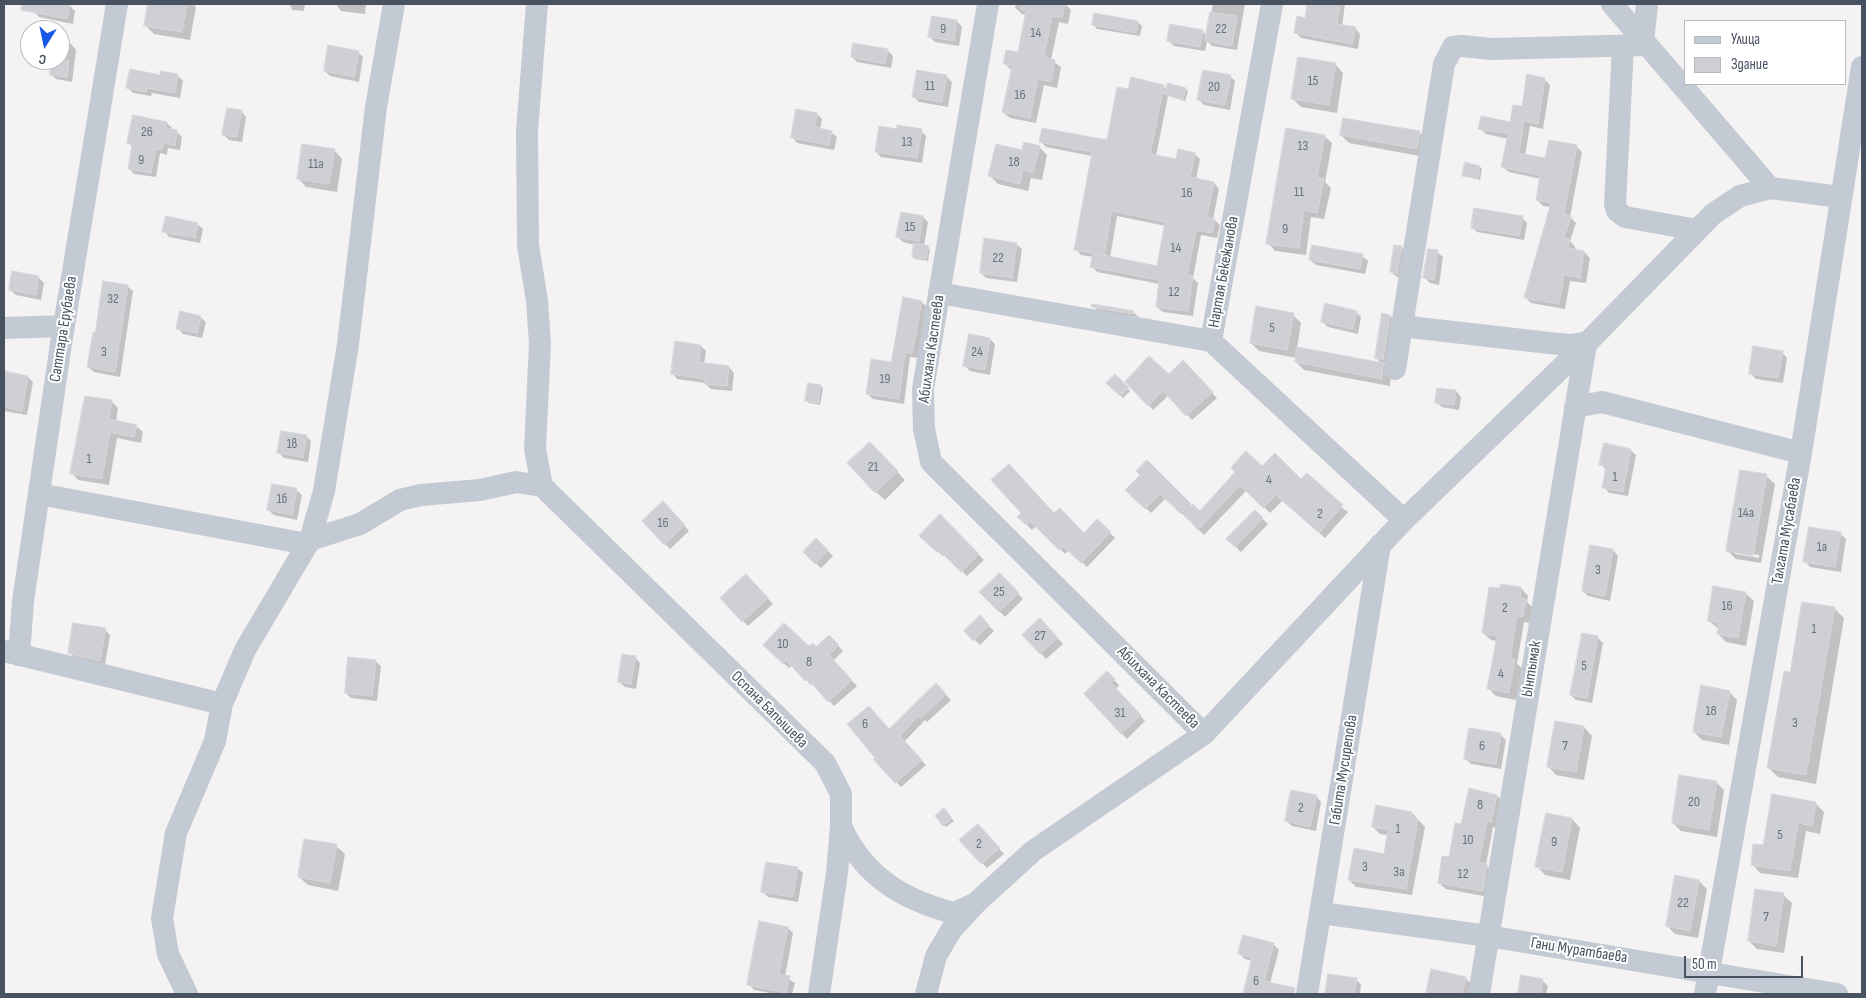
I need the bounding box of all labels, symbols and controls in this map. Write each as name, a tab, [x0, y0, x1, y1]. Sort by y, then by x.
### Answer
north arrow	[20, 20, 70, 70]
legend	[1684, 20, 1846, 85]
house number: 9	[940, 21, 946, 37]
house number: 22	[1215, 21, 1227, 37]
house number: 14	[1031, 25, 1041, 41]
text: Улица	[1731, 30, 1760, 49]
text: С	[37, 50, 47, 68]
text: Здание	[1731, 55, 1768, 74]
house number: 15	[1308, 73, 1318, 89]
house number: 11	[925, 78, 935, 94]
house number: 20	[1208, 79, 1220, 95]
house number: 16	[1014, 87, 1026, 103]
house number: 26	[141, 124, 153, 140]
house number: 13	[902, 134, 912, 150]
house number: 13	[1298, 138, 1308, 154]
house number: 9	[138, 152, 144, 168]
house number: 18	[1008, 154, 1020, 170]
house number: 11а	[308, 156, 324, 172]
house number: 11	[1294, 184, 1304, 200]
house number: 16	[1181, 185, 1193, 201]
street label: Нартая Бекежанова	[1205, 215, 1243, 329]
house number: 15	[905, 219, 915, 235]
house number: 9	[1282, 221, 1288, 237]
house number: 14	[1171, 240, 1181, 256]
house number: 22	[992, 250, 1004, 266]
street label: Саттара Ерубаева	[46, 275, 82, 383]
house number: 12	[1169, 284, 1179, 300]
house number: 32	[107, 291, 119, 307]
street label: Абилхана Кастеева	[915, 294, 949, 404]
house number: 5	[1269, 320, 1275, 336]
house number: 3	[101, 344, 107, 360]
house number: 24	[971, 344, 983, 360]
house number: 19	[879, 371, 891, 387]
house number: 1в	[287, 436, 297, 452]
house number: 1	[87, 451, 91, 467]
house number: 21	[868, 459, 878, 475]
house number: 1	[1613, 469, 1617, 485]
house number: 4	[1266, 472, 1272, 488]
street label: Талгата Мусабаева	[1768, 476, 1806, 586]
house number: 1б	[277, 491, 287, 507]
house number: 14а	[1738, 505, 1754, 521]
house number: 2	[1317, 506, 1323, 522]
house number: 16	[657, 515, 669, 531]
house number: 1а	[1817, 539, 1827, 555]
house number: 3	[1595, 562, 1601, 578]
house number: 25	[993, 584, 1005, 600]
house number: 16	[1721, 598, 1733, 614]
house number: 2	[1502, 600, 1508, 616]
house number: 1	[1812, 621, 1816, 637]
house number: 27	[1034, 628, 1046, 644]
house number: 10	[777, 636, 789, 652]
street label: Ынтымак	[1518, 640, 1546, 698]
street label: Абилхана Кастеева	[1113, 643, 1203, 733]
house number: 8	[806, 654, 812, 670]
house number: 5	[1581, 658, 1587, 674]
house number: 4	[1498, 666, 1504, 682]
street label: Оспана Бапышева	[727, 668, 811, 752]
house number: 18	[1705, 703, 1717, 719]
house number: 31	[1115, 705, 1125, 721]
street label: Габита Мусирепова	[1326, 714, 1362, 826]
house number: 3	[1792, 715, 1798, 731]
house number: 6	[862, 716, 868, 732]
house number: 6	[1479, 738, 1485, 754]
house number: 7	[1562, 738, 1568, 754]
house number: 20	[1688, 794, 1700, 810]
house number: 8	[1477, 797, 1483, 813]
house number: 2	[1298, 800, 1304, 816]
house number: 1	[1396, 821, 1400, 837]
house number: 5	[1777, 827, 1783, 843]
house number: 10	[1462, 832, 1474, 848]
house number: 9	[1551, 834, 1557, 850]
house number: 2	[976, 836, 982, 852]
house number: 3	[1362, 859, 1368, 875]
house number: 3а	[1393, 864, 1405, 880]
house number: 12	[1458, 866, 1468, 882]
house number: 22	[1677, 895, 1689, 911]
house number: 7	[1763, 909, 1769, 925]
street label: Гани Муратбаева	[1529, 934, 1629, 968]
scale bar	[1686, 946, 1805, 978]
text: 50 m	[1692, 955, 1717, 974]
house number: 6	[1253, 973, 1259, 989]

